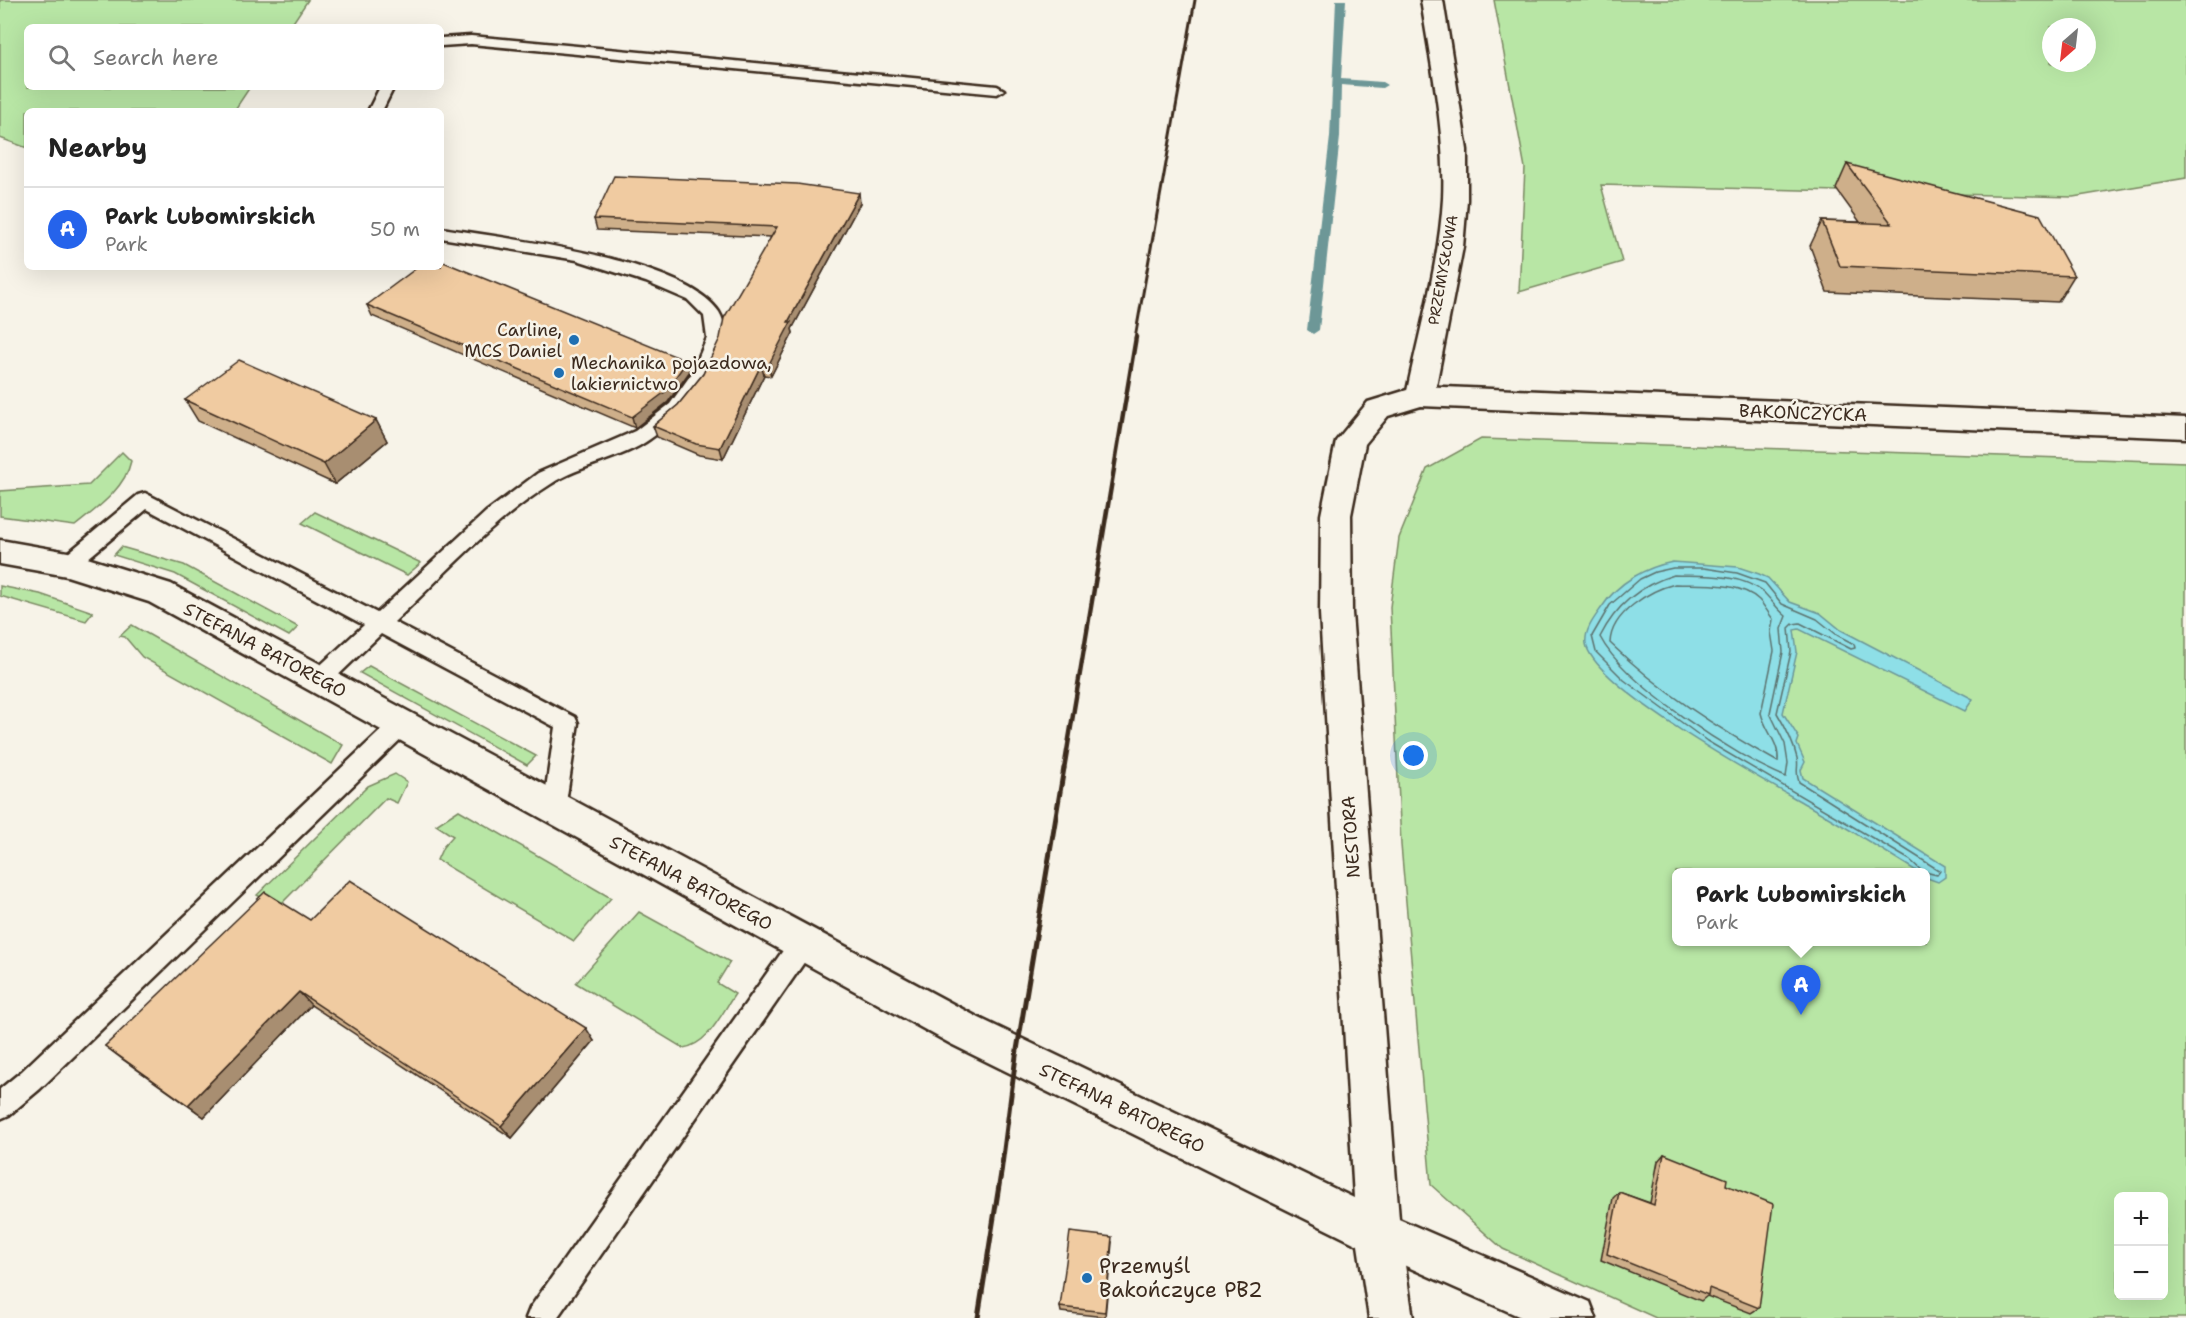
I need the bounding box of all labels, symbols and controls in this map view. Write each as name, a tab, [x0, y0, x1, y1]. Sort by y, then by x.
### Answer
north arrow	[2042, 18, 2096, 72]
search box	[24, 24, 444, 90]
icon: search	[45, 41, 78, 74]
text: Search here	[93, 43, 219, 72]
text: Nearby	[48, 130, 147, 165]
text: Park Lubomirskich	[105, 202, 315, 231]
street label: PRZEMYSŁOWA	[1423, 213, 1463, 327]
text: A	[60, 216, 75, 242]
text: 50 m	[370, 216, 420, 242]
text: Park	[105, 231, 148, 257]
place label: Carline, MCS Daniel	[464, 318, 563, 363]
marker: Carline, MCS Daniel	[567, 333, 581, 347]
place label: Mechanika pojazdowa, lakiernictwo	[571, 351, 772, 396]
marker: Mechanika pojazdowa, lakiernictwo	[552, 366, 566, 380]
street label: BAKOŃCZYCKA	[1739, 399, 1867, 427]
street label: STEFANA BATOREGO	[179, 597, 351, 703]
your location	[1399, 741, 1428, 770]
street label: NESTORA	[1336, 795, 1366, 879]
street label: STEFANA BATOREGO	[605, 830, 777, 936]
popup	[1672, 868, 1930, 946]
text: Park Lubomirskich	[1696, 880, 1906, 909]
text: Park	[1696, 909, 1739, 935]
pin: A	[1782, 966, 1820, 1015]
street label: STEFANA BATOREGO	[1035, 1057, 1209, 1159]
map controls	[2114, 1192, 2168, 1300]
button: +	[2114, 1192, 2168, 1246]
button: −	[2114, 1246, 2168, 1300]
place label: Przemyśl Bakończyce PB2	[1099, 1252, 1263, 1304]
marker: Przemyśl Bakończyce PB2	[1080, 1271, 1094, 1285]

